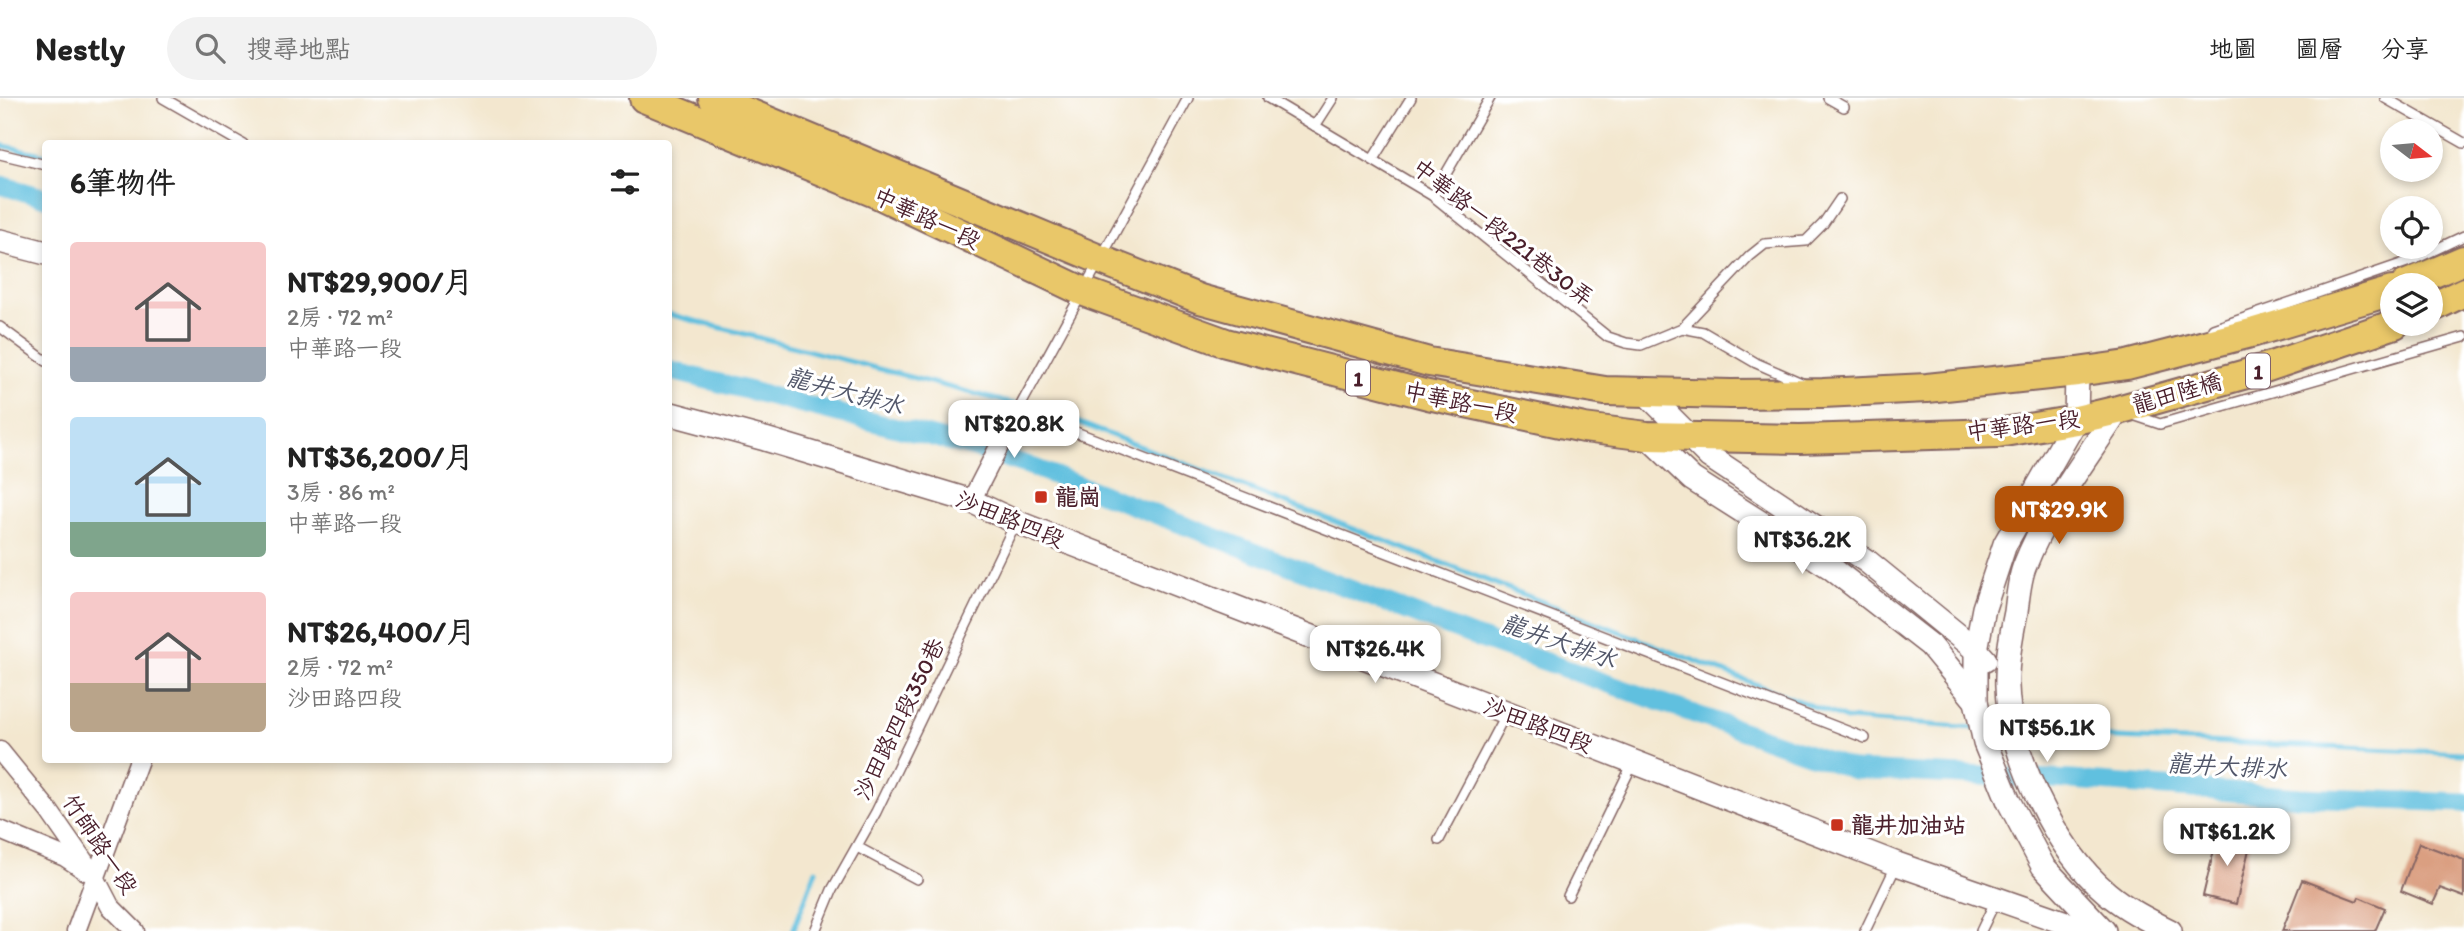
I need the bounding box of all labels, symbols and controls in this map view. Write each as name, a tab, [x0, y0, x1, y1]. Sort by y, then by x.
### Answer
search box	[167, 17, 657, 80]
text: Nestly	[35, 29, 125, 68]
icon: search	[191, 29, 229, 67]
text: 搜尋地點	[247, 33, 351, 65]
text: 地圖	[2209, 34, 2257, 63]
text: 圖層	[2295, 34, 2343, 63]
text: 分享	[2381, 34, 2429, 63]
north arrow	[2380, 119, 2443, 182]
map controls	[2380, 119, 2443, 336]
street label: 中華路一段221巷30弄	[1407, 152, 1599, 312]
icon: filters	[606, 163, 644, 201]
text: 6筆物件	[70, 164, 176, 201]
street label: 中華路一段	[869, 181, 985, 255]
button: locate	[2380, 196, 2443, 259]
text: NT$29,900/月	[287, 263, 473, 300]
icon: home	[126, 270, 210, 354]
button: layers	[2380, 273, 2443, 336]
text: 2房 · 72 m²	[287, 303, 393, 331]
text: 中華路一段	[287, 334, 402, 362]
road number: 1	[2246, 354, 2270, 388]
road number: 1	[1346, 360, 1370, 396]
water label: 龍井大排水	[783, 361, 908, 421]
street label: 龍田陸橋	[2129, 367, 2225, 419]
street label: 中華路一段	[1402, 376, 1520, 428]
pin: NT$20.8K	[942, 400, 1086, 460]
street label: 中華路一段	[1964, 404, 2082, 446]
text: NT$20.8K	[964, 409, 1064, 437]
text: NT$36,200/月	[287, 438, 474, 475]
icon: home	[126, 445, 210, 529]
text: 3房 · 86 m²	[287, 478, 395, 506]
place label: 龍崗	[1055, 483, 1101, 511]
street label: 沙田路四段	[951, 484, 1069, 554]
pin: NT$29.9K	[1987, 486, 2131, 546]
marker: 龍崗	[1033, 489, 1049, 505]
text: NT$29.9K	[2011, 495, 2107, 523]
text: 中華路一段	[287, 509, 402, 537]
pin: NT$36.2K	[1730, 517, 1874, 576]
text: NT$36.2K	[1753, 525, 1851, 553]
water label: 龍井大排水	[1498, 608, 1621, 675]
text: NT$26,400/月	[287, 613, 476, 650]
icon: home	[126, 620, 210, 704]
pin: NT$26.4K	[1303, 626, 1447, 685]
street label: 沙田路四段350巷	[848, 633, 951, 805]
text: NT$26.4K	[1326, 634, 1424, 662]
text: 2房 · 72 m²	[287, 653, 393, 681]
text: 沙田路四段	[287, 684, 402, 712]
street label: 沙田路四段	[1479, 691, 1597, 759]
pin: NT$56.1K	[1975, 704, 2119, 764]
text: NT$56.1K	[1999, 713, 2095, 741]
water label: 龍井大排水	[2166, 748, 2289, 784]
street label: 竹師路一段	[56, 789, 144, 899]
pin: NT$61.2K	[2155, 808, 2299, 868]
place label: 龍井加油站	[1851, 811, 1966, 839]
marker: 龍井加油站	[1829, 817, 1845, 833]
text: NT$61.2K	[2179, 817, 2275, 845]

